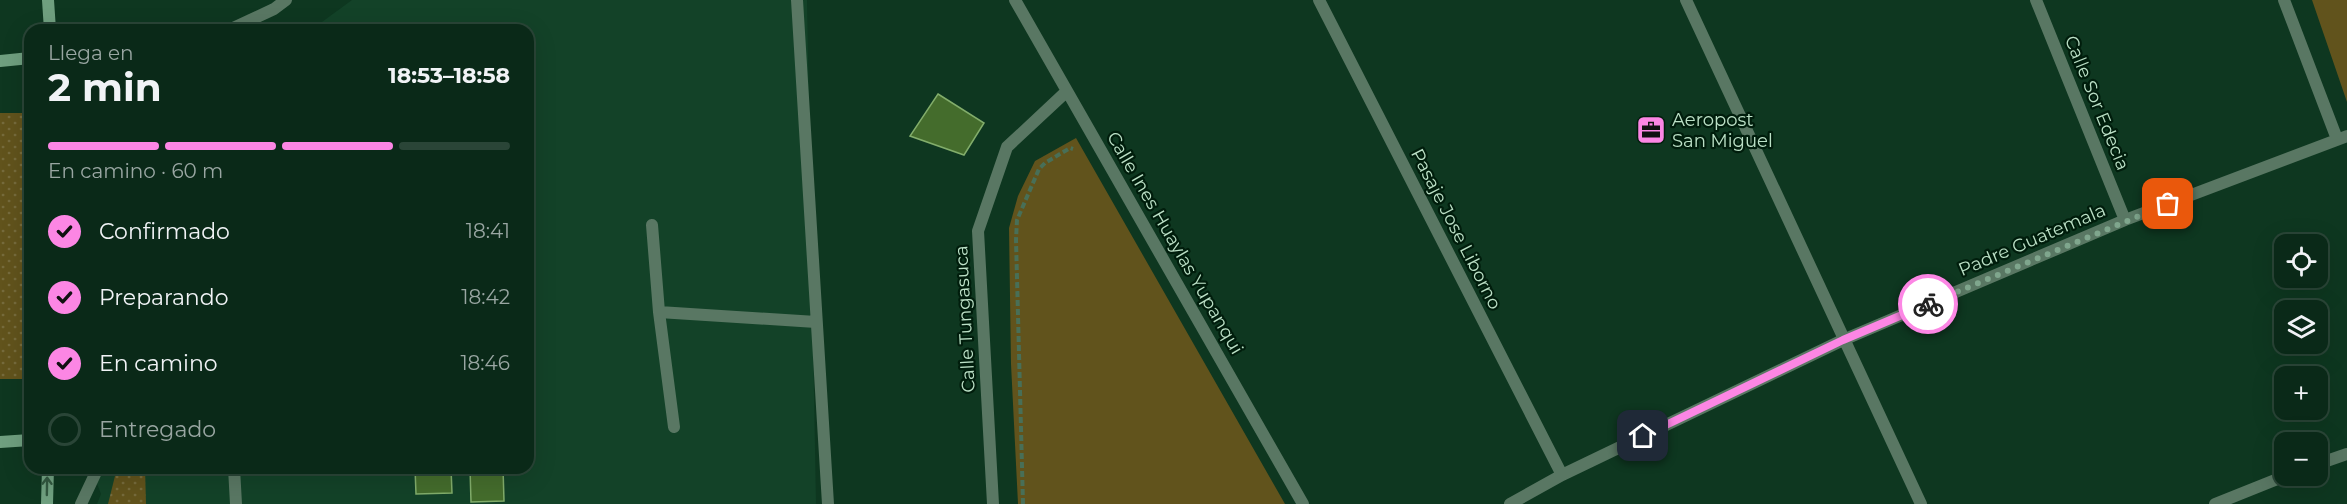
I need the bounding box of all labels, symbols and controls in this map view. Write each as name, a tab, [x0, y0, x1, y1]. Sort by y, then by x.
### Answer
street label: Calle Sor Edecia	[2060, 32, 2134, 174]
text: Llega en	[48, 41, 134, 65]
text: 18:53–18:58	[388, 62, 510, 89]
text: 2 min	[48, 63, 162, 111]
place label: Aeropost San Miguel	[1672, 109, 1773, 152]
office icon: Aeropost San Miguel	[1635, 114, 1667, 146]
street label: Calle Ines Huaylas Yupanqui	[1102, 128, 1248, 358]
street label: Pasaje Jose Liborno	[1406, 145, 1506, 313]
text: En camino · 60 m	[48, 159, 223, 183]
pin	[2142, 178, 2193, 229]
icon: bag	[2151, 187, 2184, 220]
street label: Padre Guatemala	[1955, 199, 2109, 281]
icon: check	[48, 215, 81, 248]
text: Confirmado	[99, 218, 230, 245]
text: 18:41	[466, 219, 510, 243]
map controls	[2274, 234, 2328, 486]
button: locate	[2274, 234, 2328, 288]
street label: Calle Tungasuca	[950, 245, 980, 393]
courier	[1898, 274, 1958, 334]
icon: check	[48, 281, 81, 314]
text: Preparando	[99, 284, 228, 311]
text: 18:42	[461, 285, 510, 309]
icon: bike	[1912, 288, 1945, 321]
button: layers	[2274, 300, 2328, 354]
icon: check	[48, 347, 81, 380]
text: En camino	[99, 350, 218, 377]
text: 18:46	[460, 351, 510, 375]
button: +	[2274, 366, 2328, 420]
pin	[1617, 410, 1668, 461]
text: Entregado	[99, 416, 216, 443]
icon: home	[1626, 419, 1659, 452]
button: −	[2274, 432, 2328, 486]
one-way arrow	[42, 476, 53, 496]

